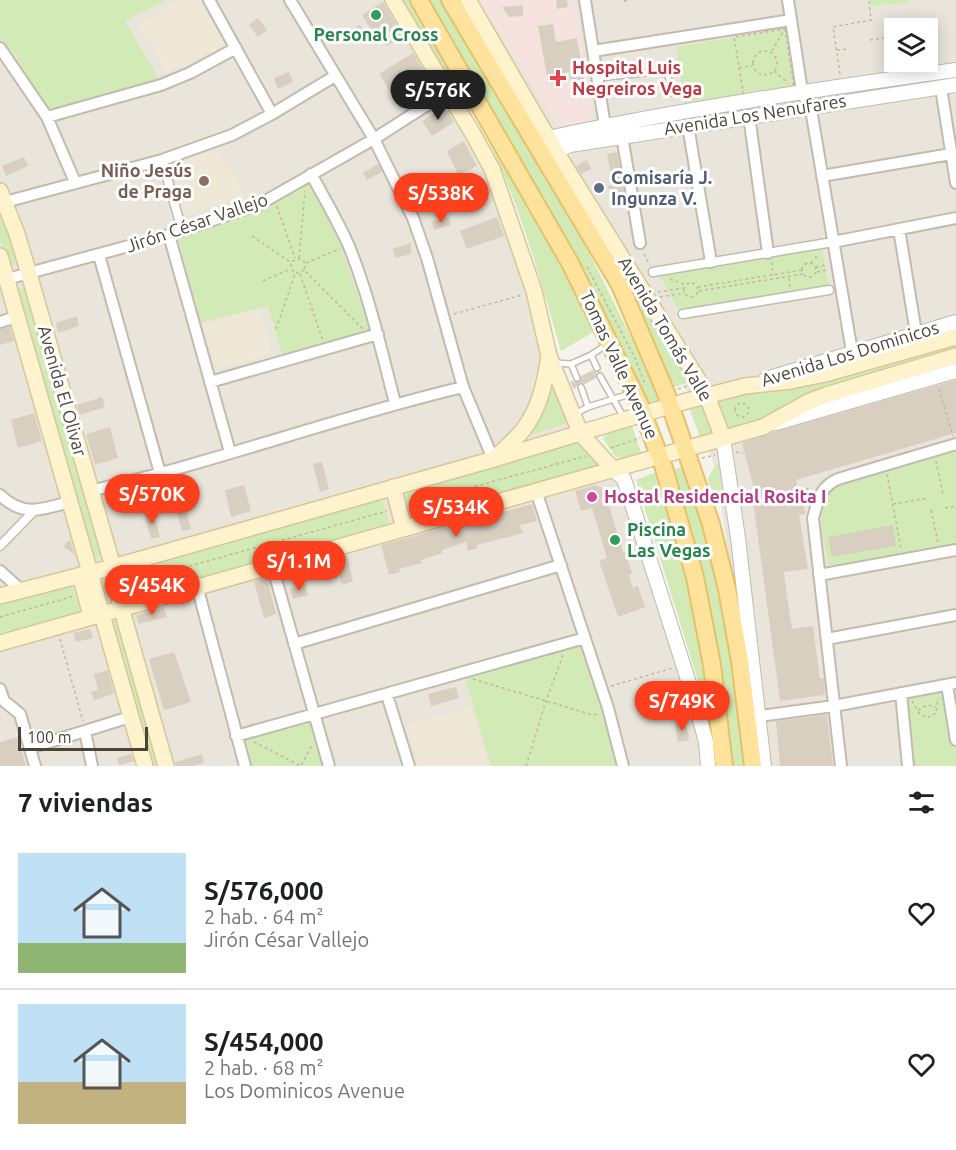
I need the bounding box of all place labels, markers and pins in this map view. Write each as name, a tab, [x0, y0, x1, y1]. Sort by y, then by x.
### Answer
marker: Personal Cross	[369, 8, 383, 22]
place label: Personal Cross	[314, 24, 438, 44]
place label: Hospital Luis Negreiros Vega	[572, 57, 702, 98]
marker: Hospital Luis Negreiros Vega	[549, 69, 567, 87]
pin: S/576K	[389, 70, 487, 121]
place label: Niño Jesús de Praga	[101, 160, 192, 201]
place label: Comisaría J. Ingunza V.	[611, 167, 712, 208]
pin: S/538K	[392, 173, 490, 224]
marker: Niño Jesús de Praga	[197, 174, 211, 188]
marker: Comisaría J. Ingunza V.	[592, 181, 606, 195]
pin: S/570K	[103, 474, 201, 525]
place label: Hostal Residencial Rosita I	[604, 486, 826, 506]
pin: S/534K	[407, 487, 505, 538]
marker: Hostal Residencial Rosita I	[585, 490, 599, 504]
place label: Piscina Las Vegas	[627, 519, 711, 560]
marker: Piscina Las Vegas	[608, 533, 622, 547]
pin: S/1.1M	[250, 541, 348, 592]
pin: S/454K	[103, 565, 201, 616]
pin: S/749K	[633, 681, 731, 732]

